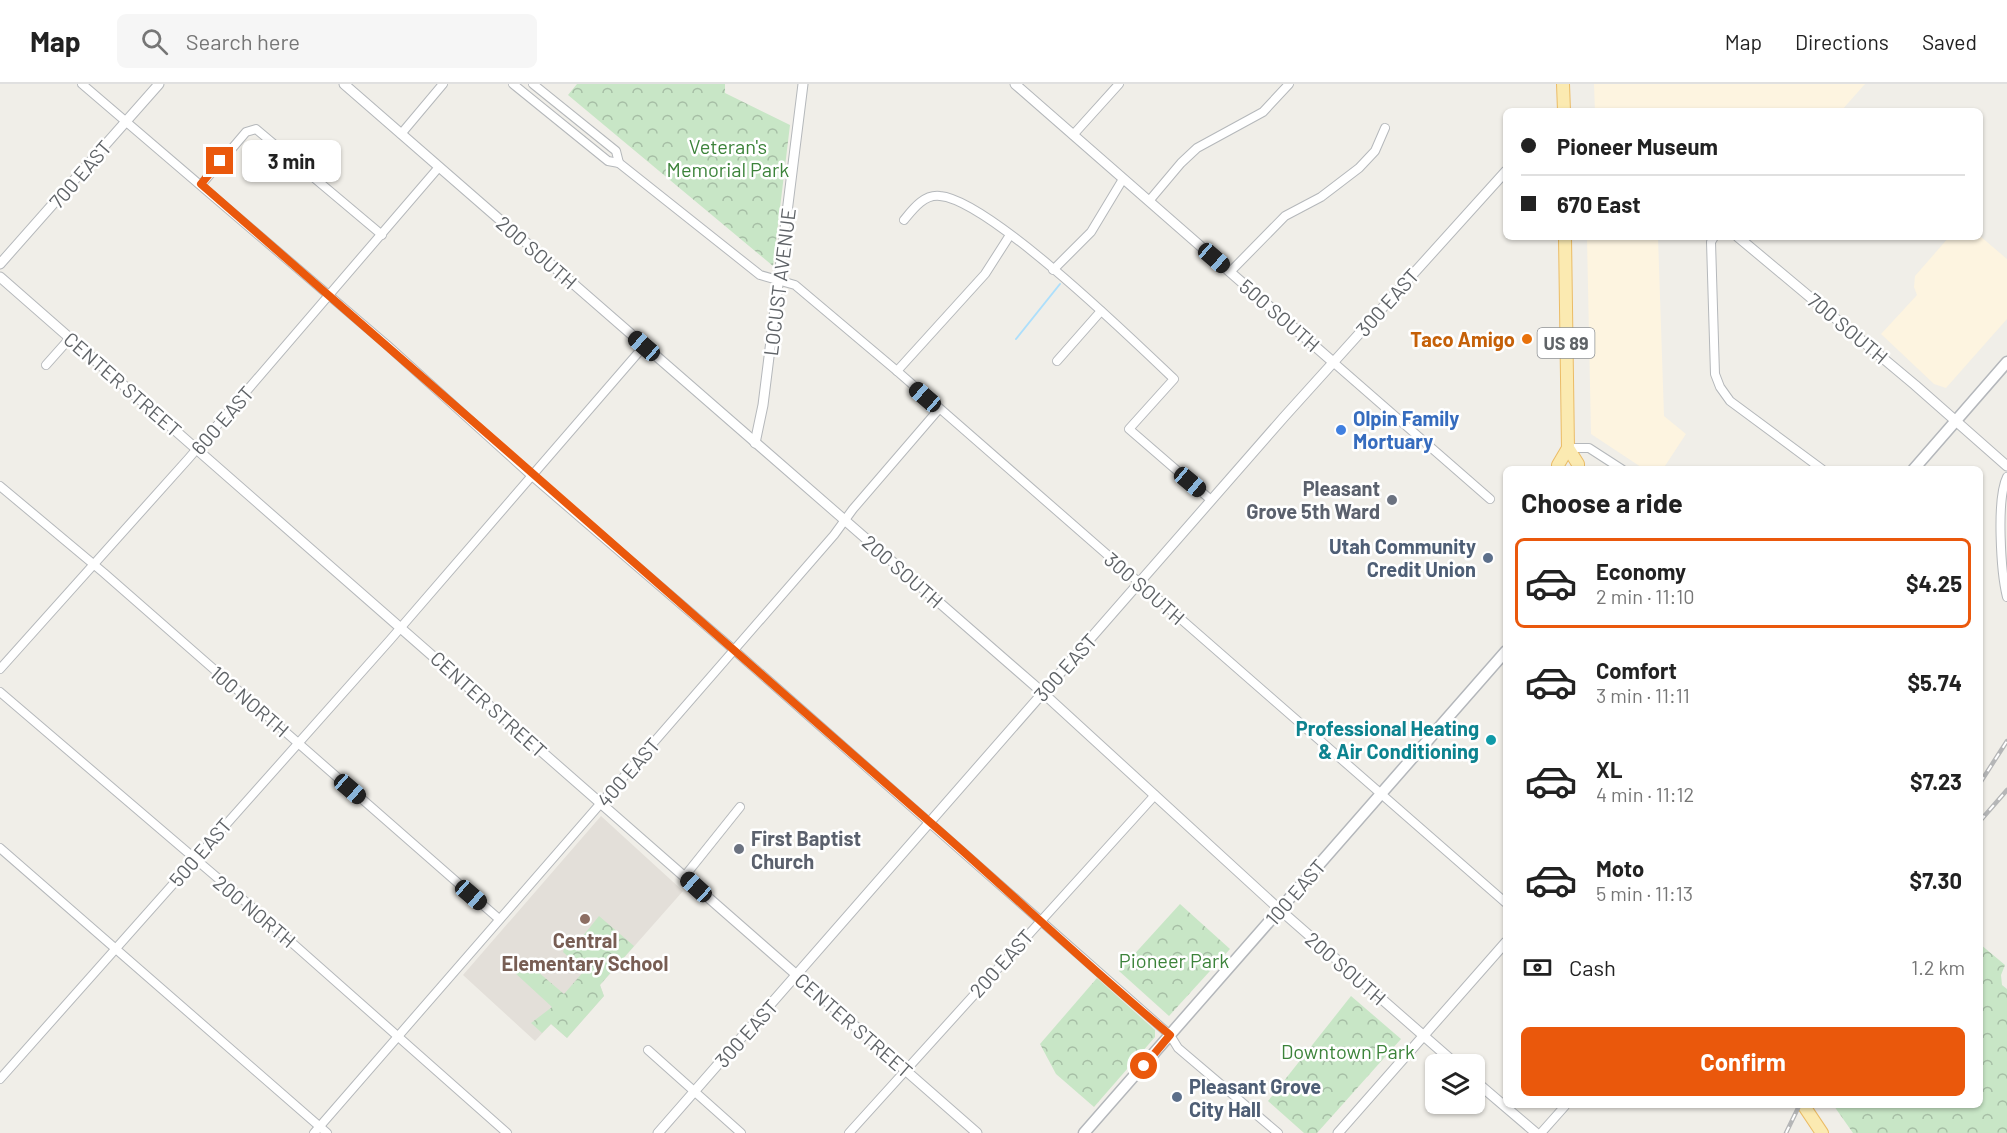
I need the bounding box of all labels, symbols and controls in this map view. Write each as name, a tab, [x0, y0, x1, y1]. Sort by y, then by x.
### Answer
search box	[117, 14, 537, 68]
text: Map	[30, 24, 81, 58]
icon: search	[138, 25, 171, 58]
text: Search here	[186, 28, 300, 54]
text: Map	[1725, 29, 1762, 54]
text: Directions	[1795, 29, 1889, 54]
text: Saved	[1922, 29, 1977, 54]
text: Pioneer Museum	[1557, 133, 1718, 159]
park label: Veteran's Memorial Park	[667, 134, 789, 181]
street label: 700 EAST	[44, 135, 116, 213]
callout: 3 min	[241, 140, 340, 182]
route end	[206, 147, 233, 174]
text: 3 min	[268, 149, 315, 173]
text: 670 East	[1557, 191, 1641, 217]
street label: LOCUST AVENUE	[758, 207, 800, 357]
street label: 200 SOUTH	[492, 211, 582, 293]
car	[1195, 239, 1233, 277]
street label: 300 EAST	[1350, 263, 1424, 341]
street label: 500 SOUTH	[1235, 274, 1325, 356]
street label: 700 SOUTH	[1803, 287, 1893, 369]
street label: CENTER STREET	[59, 326, 187, 442]
car	[625, 327, 663, 365]
place label: Taco Amigo	[1410, 327, 1515, 351]
road number: US 89	[1538, 328, 1594, 358]
marker: Taco Amigo	[1520, 332, 1534, 346]
car	[906, 378, 944, 416]
street label: 600 EAST	[186, 381, 258, 459]
place label: Olpin Family Mortuary	[1353, 406, 1459, 453]
marker: Olpin Family Mortuary	[1334, 423, 1348, 437]
car	[1170, 464, 1210, 500]
place label: Pleasant Grove 5th Ward	[1246, 476, 1380, 523]
text: Choose a ride	[1521, 486, 1683, 518]
marker: Pleasant Grove 5th Ward	[1385, 493, 1399, 507]
street label: 200 SOUTH	[858, 530, 948, 612]
place label: Utah Community Credit Union	[1329, 534, 1476, 581]
street label: 300 SOUTH	[1100, 547, 1190, 629]
marker: Utah Community Credit Union	[1481, 551, 1495, 565]
icon: car	[1524, 556, 1578, 610]
text: Economy	[1596, 558, 1686, 584]
text: $4.25	[1906, 570, 1962, 596]
text: 2 min · 11:10	[1596, 584, 1694, 608]
street label: 300 EAST	[1028, 628, 1102, 706]
street label: CENTER STREET	[426, 646, 552, 762]
icon: car	[1524, 655, 1578, 709]
text: Comfort	[1596, 657, 1677, 683]
street label: 100 NORTH	[206, 660, 294, 742]
text: $5.74	[1907, 669, 1962, 695]
text: 3 min · 11:11	[1596, 683, 1690, 707]
place label: Professional Heating & Air Conditioning	[1296, 716, 1479, 763]
street label: 400 EAST	[591, 733, 665, 811]
marker: Professional Heating & Air Conditioning	[1484, 733, 1498, 747]
icon: car	[1524, 754, 1578, 808]
text: XL	[1596, 756, 1622, 782]
text: $7.23	[1910, 768, 1962, 794]
car	[331, 770, 369, 808]
text: 4 min · 11:12	[1596, 782, 1694, 806]
street label: 500 EAST	[164, 813, 236, 891]
place label: First Baptist Church	[751, 826, 861, 873]
marker: First Baptist Church	[732, 842, 746, 856]
icon: car	[1524, 853, 1578, 907]
street label: 100 EAST	[1260, 854, 1330, 930]
text: Moto	[1596, 855, 1644, 881]
text: $7.30	[1910, 867, 1962, 893]
car	[677, 868, 715, 906]
street label: 200 NORTH	[209, 870, 301, 952]
car	[452, 876, 490, 914]
text: 5 min · 11:13	[1596, 881, 1693, 905]
marker: Central Elementary School	[578, 912, 592, 926]
street label: 200 EAST	[964, 924, 1038, 1002]
street label: 200 SOUTH	[1301, 927, 1391, 1009]
place label: Central Elementary School	[502, 928, 668, 975]
park label: Pioneer Park	[1119, 948, 1229, 972]
icon: cash	[1521, 951, 1554, 984]
text: Cash	[1569, 954, 1616, 980]
text: 1.2 km	[1911, 955, 1965, 979]
street label: CENTER STREET	[790, 967, 918, 1083]
street label: 300 EAST	[709, 994, 783, 1072]
button: Confirm	[1521, 1027, 1965, 1096]
park label: Downtown Park	[1281, 1039, 1415, 1063]
route start	[1130, 1052, 1157, 1079]
map controls	[1425, 1054, 1485, 1114]
button: layers	[1425, 1054, 1485, 1114]
place label: Pleasant Grove City Hall	[1189, 1074, 1321, 1121]
marker: Pleasant Grove City Hall	[1170, 1090, 1184, 1104]

